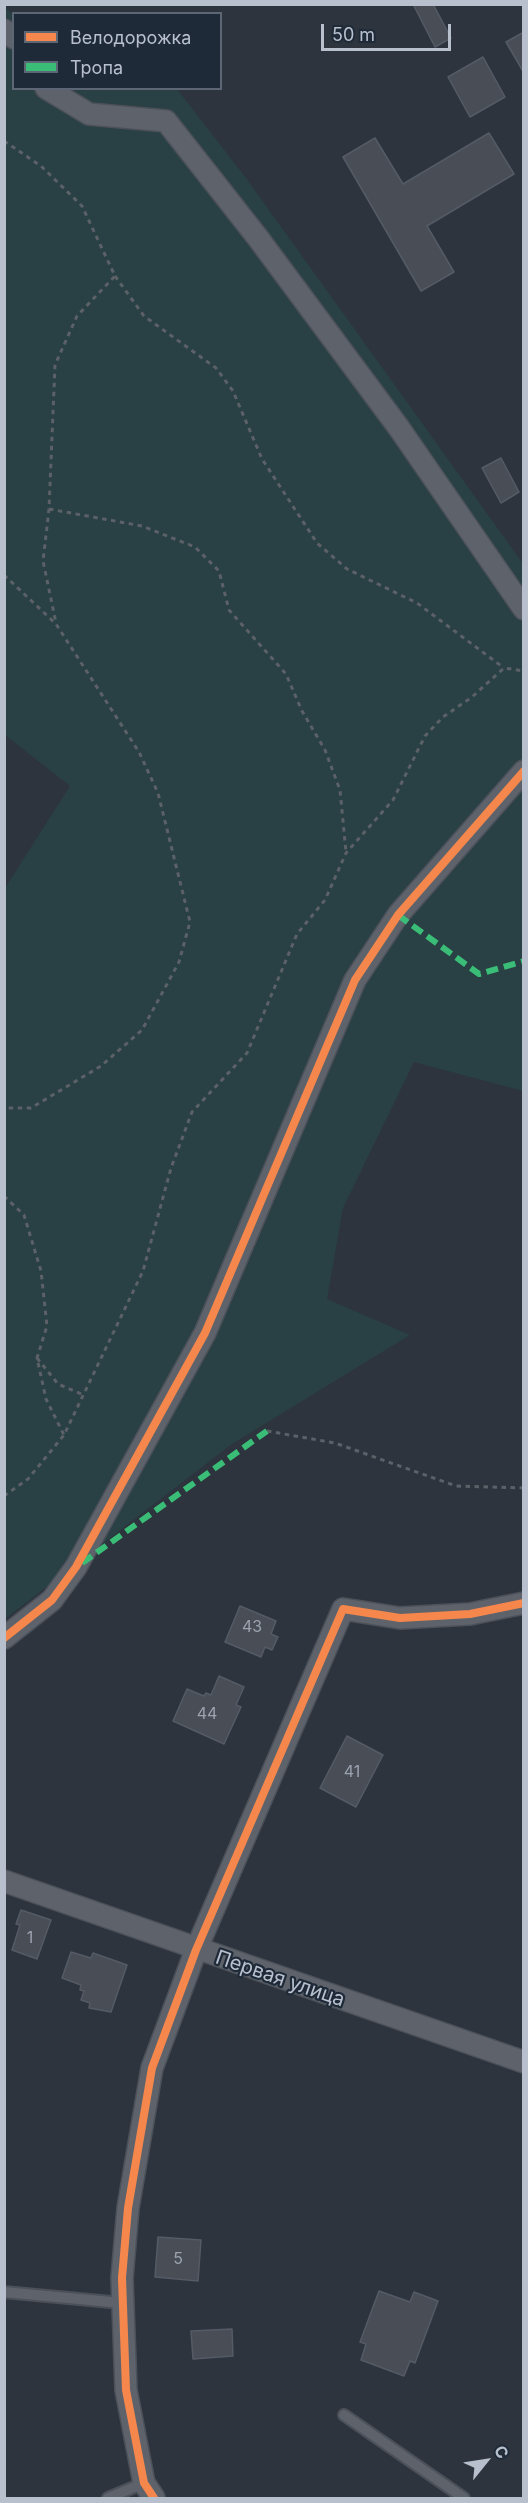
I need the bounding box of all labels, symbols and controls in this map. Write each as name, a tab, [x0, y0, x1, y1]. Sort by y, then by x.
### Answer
legend	[12, 12, 222, 90]
scale bar	[324, 12, 454, 50]
text: 50 m	[332, 24, 375, 45]
text: Велодорожка	[70, 27, 191, 48]
text: Тропа	[70, 57, 123, 78]
house number: 43	[242, 1617, 262, 1637]
house number: 44	[197, 1704, 217, 1724]
house number: 41	[344, 1762, 360, 1782]
house number: 1	[27, 1928, 33, 1948]
street label: Первая улица	[212, 1946, 348, 2012]
house number: 5	[173, 2249, 183, 2269]
north arrow	[456, 2431, 516, 2491]
text: С	[490, 2442, 513, 2462]

